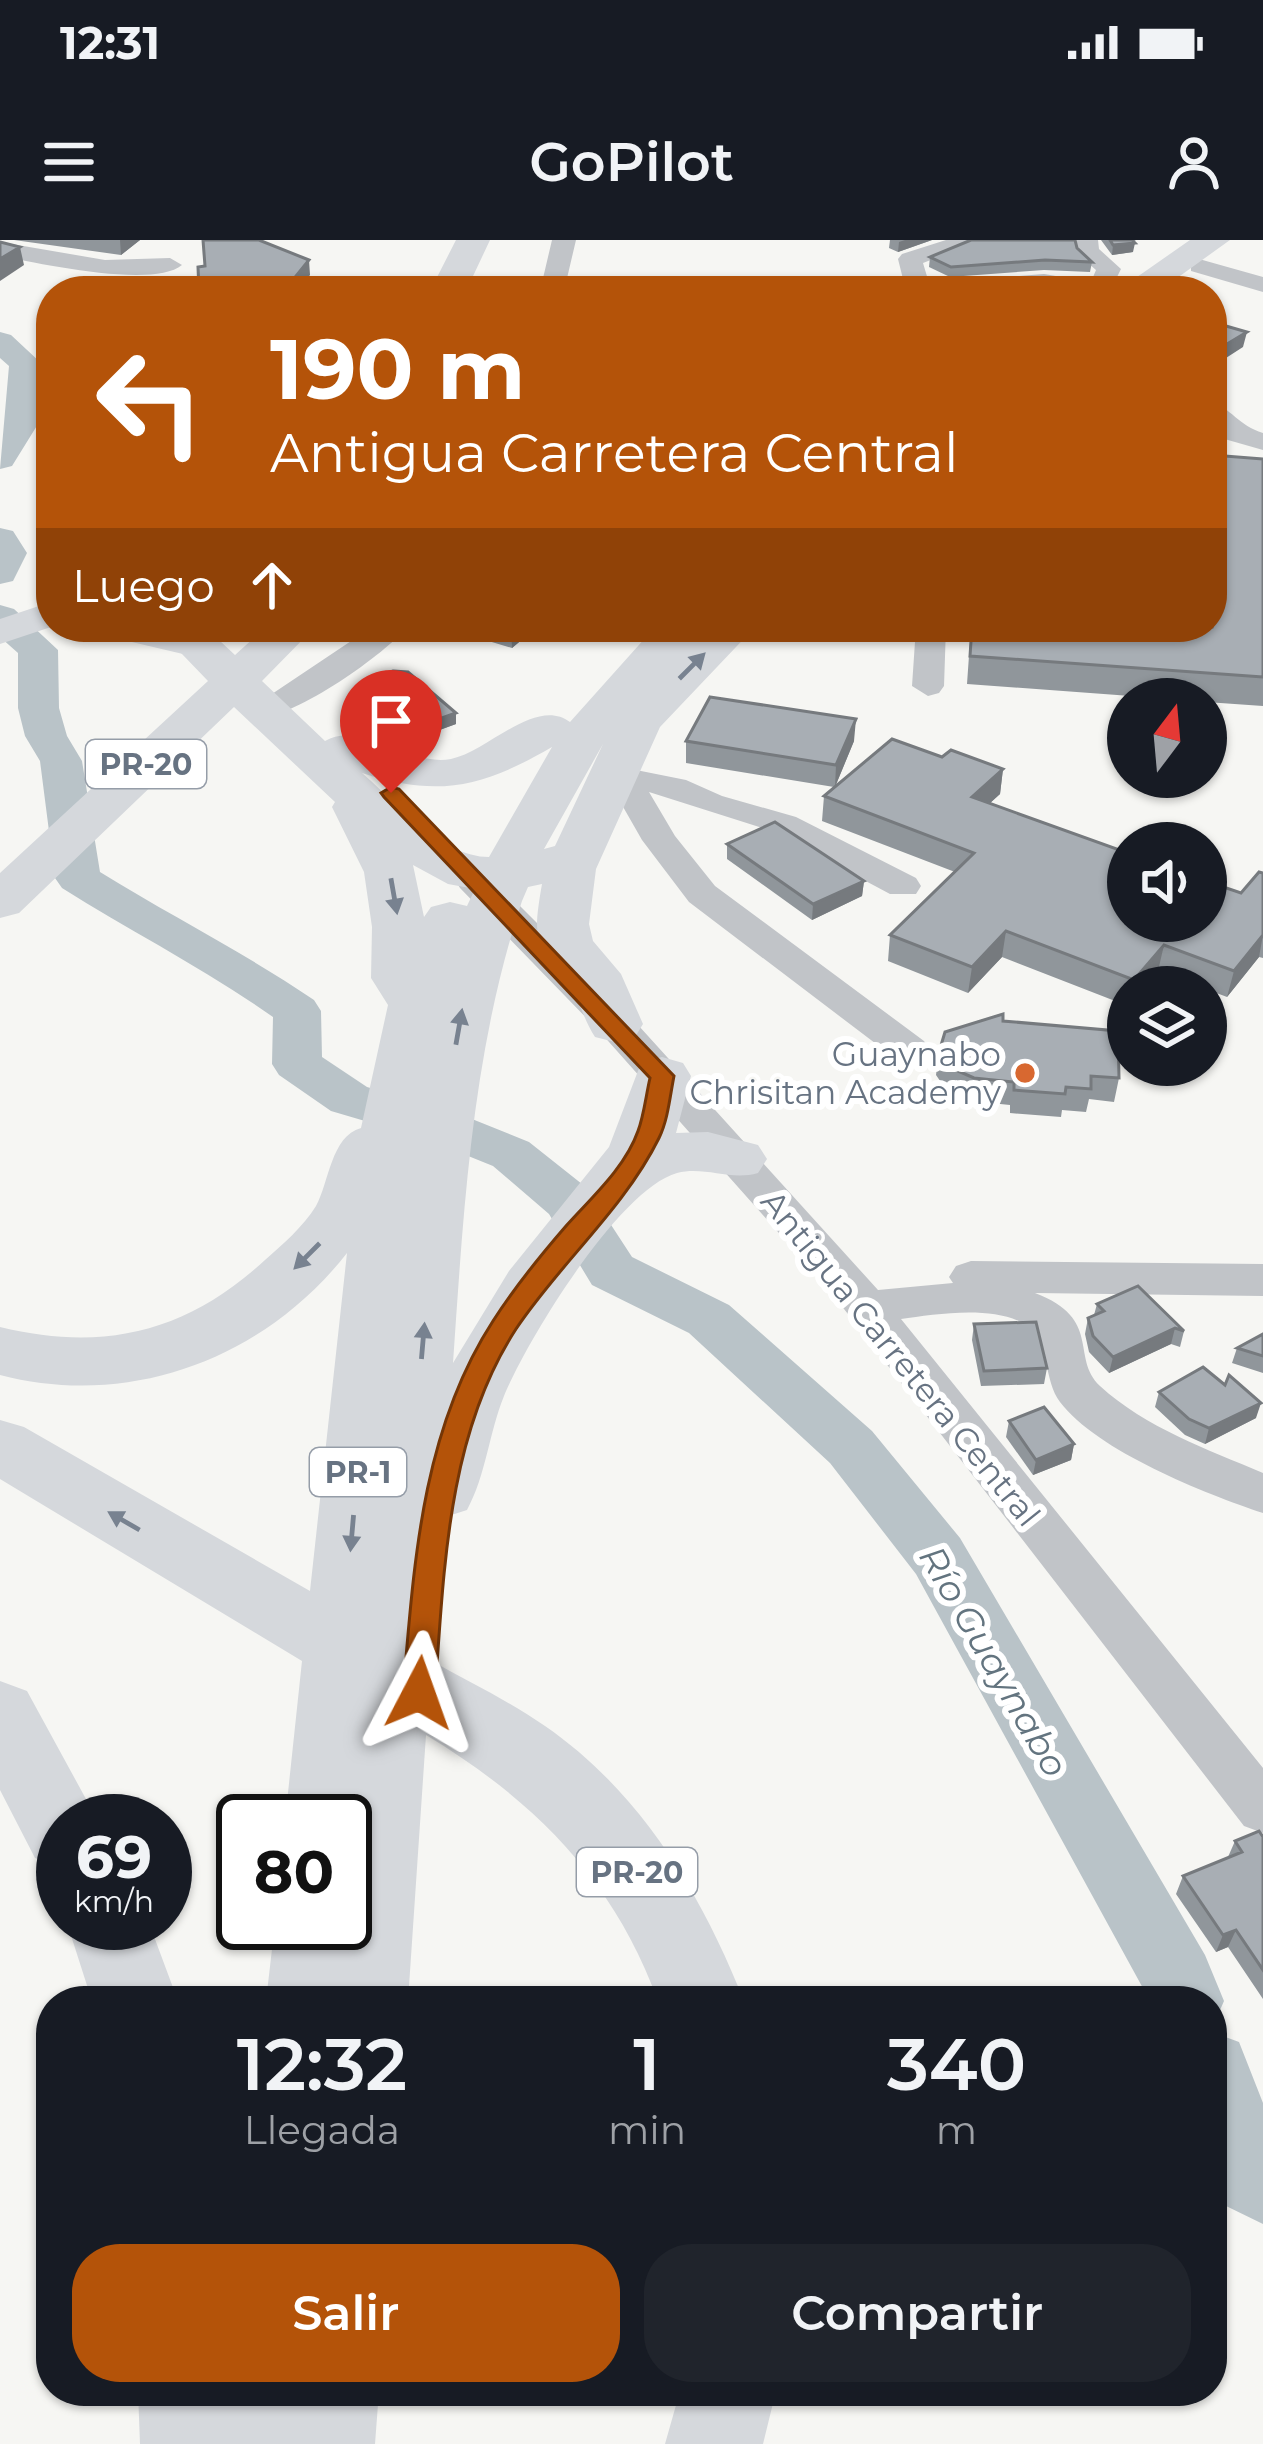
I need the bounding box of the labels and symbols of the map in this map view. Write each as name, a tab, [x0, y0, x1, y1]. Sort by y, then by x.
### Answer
one-way arrow	[678, 652, 706, 680]
pin	[340, 670, 442, 793]
north arrow	[1107, 678, 1227, 798]
road number: PR-20	[86, 740, 206, 788]
one-way arrow	[385, 878, 404, 916]
one-way arrow	[449, 1008, 468, 1045]
place label: Guaynabo Chrisitan Academy	[689, 1034, 1001, 1112]
marker: Guaynabo Chrisitan Academy	[1012, 1060, 1038, 1086]
street label: Antigua Carretera Central	[753, 1182, 1049, 1534]
one-way arrow	[294, 1241, 322, 1269]
one-way arrow	[414, 1321, 433, 1359]
road number: PR-1	[310, 1448, 406, 1496]
one-way arrow	[107, 1512, 141, 1533]
one-way arrow	[342, 1514, 361, 1552]
water label: Río Guaynabo	[910, 1538, 1078, 1784]
position arrow	[356, 1630, 482, 1756]
speed limit sign: 80	[216, 1794, 372, 1950]
road number: PR-20	[577, 1848, 697, 1896]

